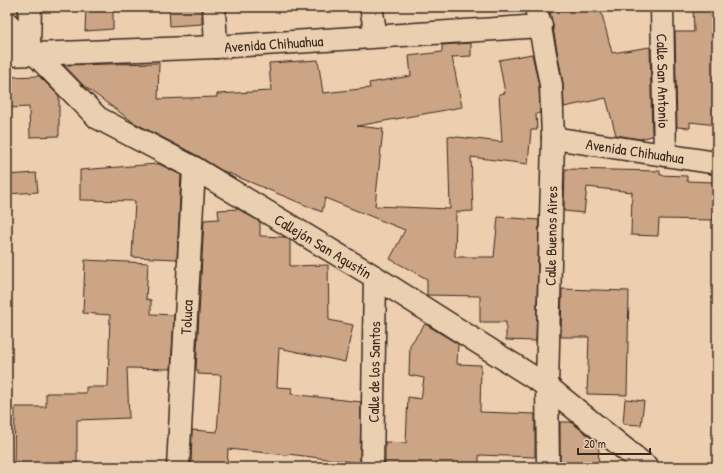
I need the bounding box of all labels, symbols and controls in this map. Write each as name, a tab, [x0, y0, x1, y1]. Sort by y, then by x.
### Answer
street label: Avenida Chihuahua	[224, 30, 324, 57]
street label: Calle San Antonio	[652, 33, 675, 128]
street label: Avenida Chihuahua	[585, 133, 686, 168]
street label: Calle Buenos Aires	[540, 186, 562, 286]
street label: Callejón San Agustín	[271, 208, 376, 284]
street label: Toluca	[175, 299, 197, 335]
street label: Calle de los Santos	[362, 321, 385, 423]
scale bar	[578, 430, 650, 456]
text: 20 m	[584, 435, 606, 452]

